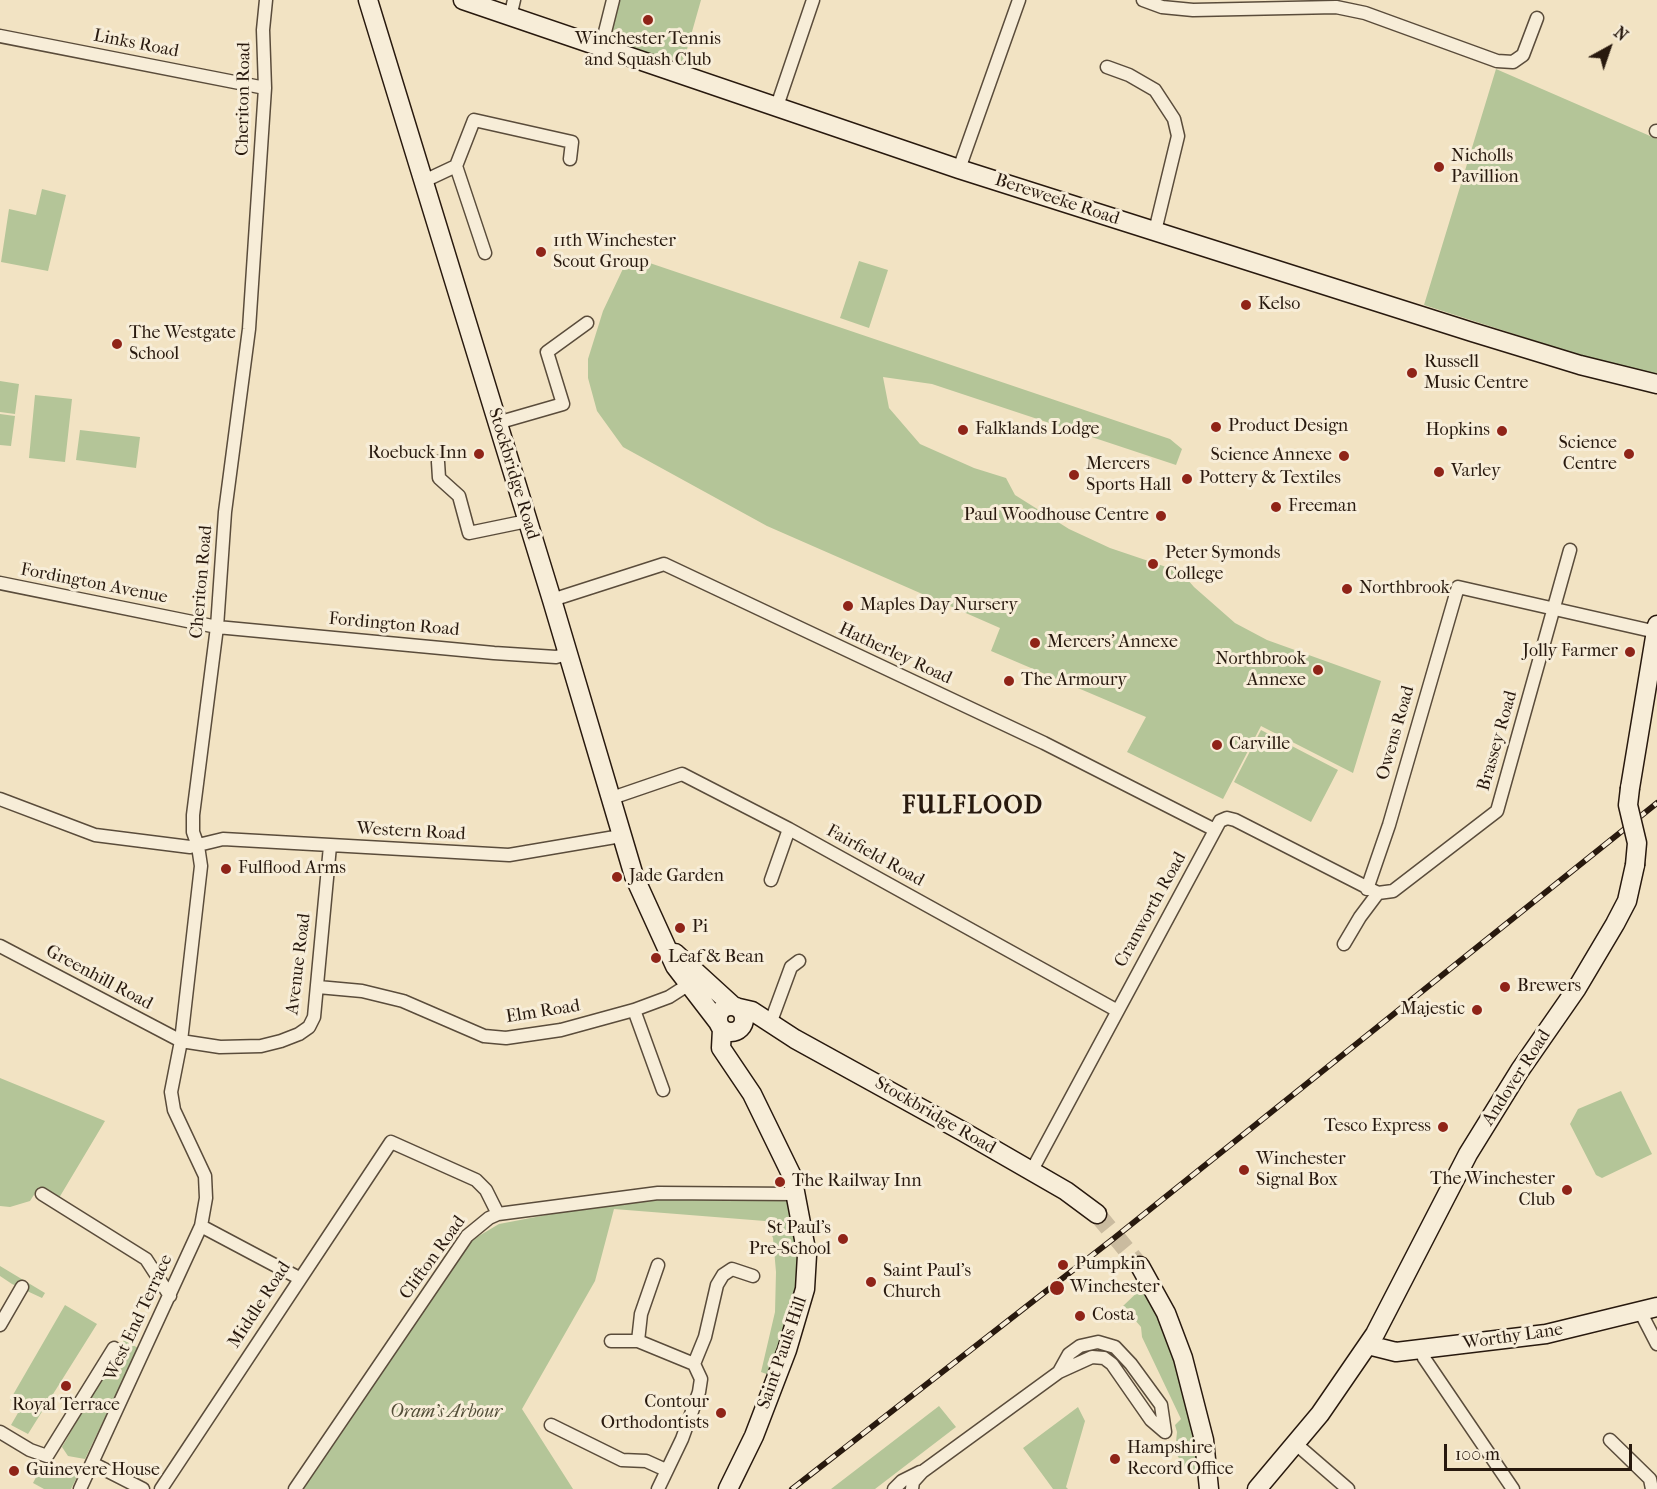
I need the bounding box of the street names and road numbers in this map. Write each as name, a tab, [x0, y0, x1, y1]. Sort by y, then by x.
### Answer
street label: Links Road	[92, 25, 180, 63]
street label: Cheriton Road	[232, 42, 256, 156]
street label: Bereweeke Road	[992, 170, 1122, 230]
street label: Stockbridge Road	[483, 406, 543, 542]
street label: Cheriton Road	[186, 524, 218, 640]
street label: Fordington Avenue	[19, 559, 169, 609]
street label: Fordington Road	[328, 609, 460, 641]
street label: Hatherley Road	[835, 618, 955, 690]
street label: Owens Road	[1372, 683, 1420, 783]
street label: Brassey Road	[1473, 688, 1523, 794]
street label: Western Road	[356, 818, 466, 846]
street label: Fairfield Road	[822, 820, 928, 892]
street label: Cranworth Road	[1110, 849, 1192, 971]
street label: Avenue Road	[282, 912, 316, 1016]
street label: Greenhill Road	[42, 941, 156, 1015]
street label: Elm Road	[504, 995, 582, 1029]
street label: Andover Road	[1478, 1026, 1556, 1130]
street label: Stockbridge Road	[871, 1073, 999, 1159]
street label: Clifton Road	[395, 1212, 471, 1304]
street label: West End Terrace	[100, 1251, 178, 1385]
street label: Middle Road	[224, 1258, 296, 1352]
street label: Saint Pauls Hill	[754, 1294, 812, 1412]
street label: Worthy Lane	[1461, 1319, 1565, 1355]

